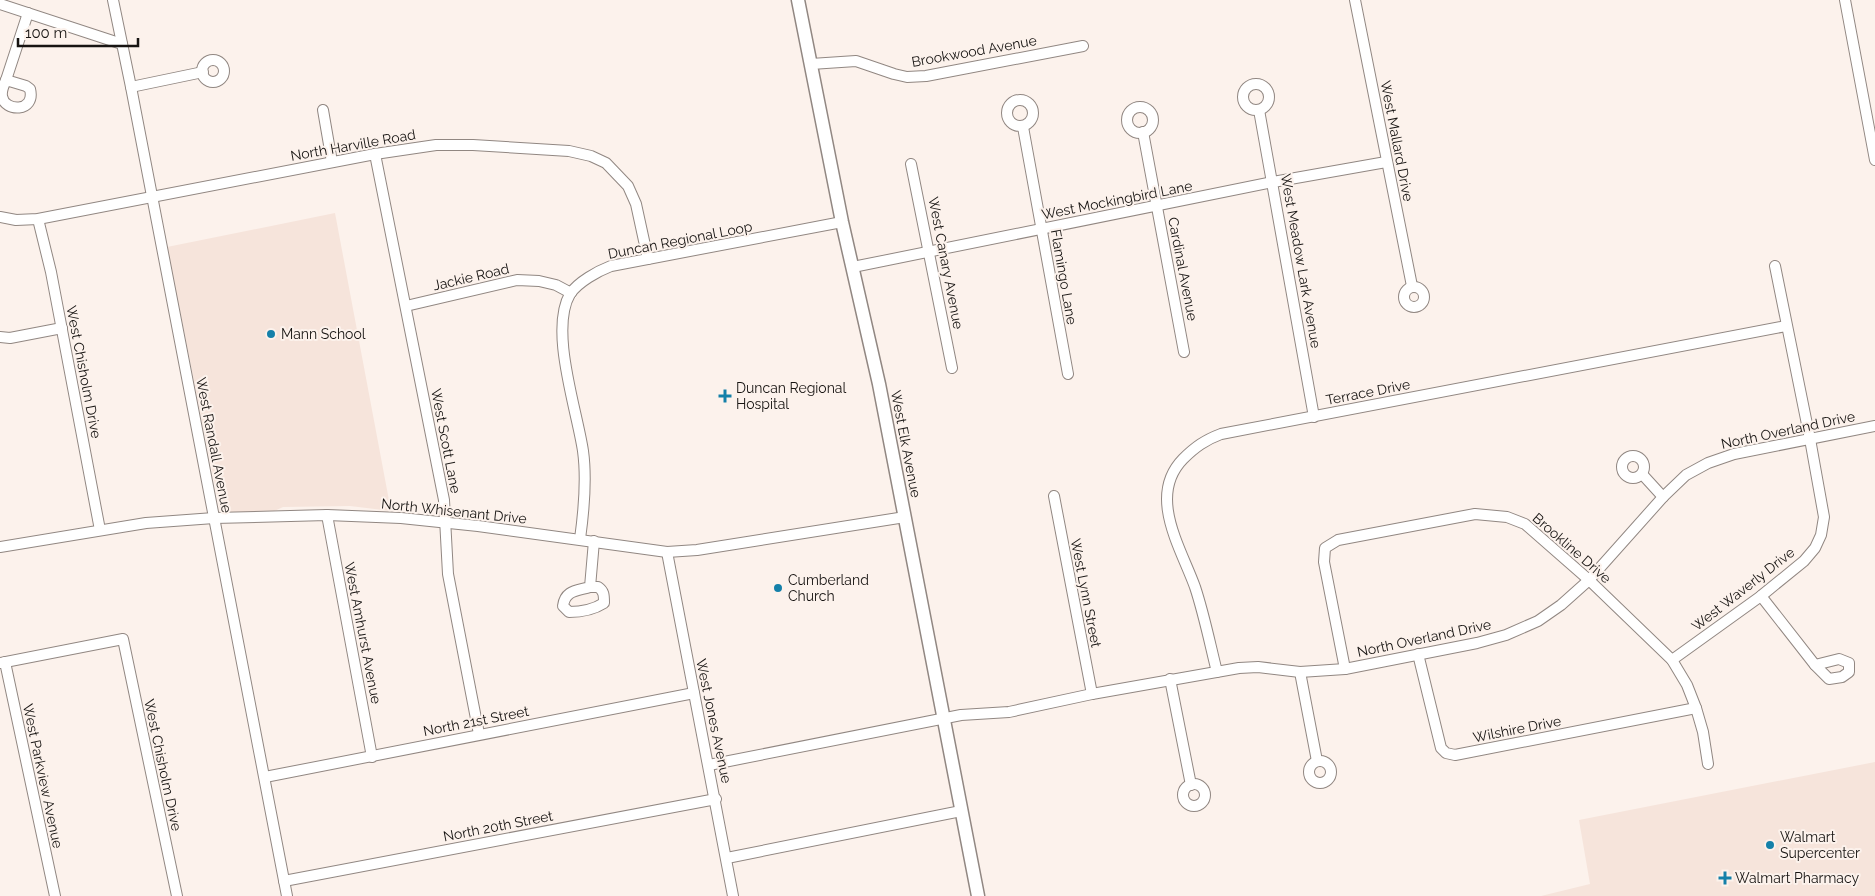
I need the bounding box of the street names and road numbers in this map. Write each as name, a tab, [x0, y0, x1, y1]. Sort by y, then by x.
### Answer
street label: Brookwood Avenue	[910, 32, 1038, 70]
street label: West Mallard Drive	[1377, 79, 1417, 203]
street label: North Harville Road	[289, 126, 417, 164]
street label: West Meadow Lark Avenue	[1278, 173, 1324, 349]
street label: West Mockingbird Lane	[1040, 178, 1194, 222]
street label: West Canary Avenue	[925, 196, 967, 330]
street label: Cardinal Avenue	[1165, 216, 1201, 322]
street label: Duncan Regional Loop	[606, 218, 754, 262]
street label: Flamingo Lane	[1048, 228, 1080, 326]
street label: Jackie Road	[431, 260, 511, 294]
street label: West Chisholm Drive	[63, 304, 105, 440]
street label: West Randall Avenue	[193, 376, 235, 514]
street label: Terrace Drive	[1325, 376, 1411, 408]
street label: West Scott Lane	[428, 387, 464, 495]
street label: West Elk Avenue	[888, 389, 924, 499]
street label: North Overland Drive	[1720, 408, 1856, 452]
street label: North Whisenant Drive	[380, 495, 528, 527]
street label: Brookline Drive	[1530, 510, 1614, 586]
street label: West Lynn Street	[1068, 537, 1104, 649]
street label: West Waverly Drive	[1688, 544, 1798, 634]
street label: West Amhurst Avenue	[341, 561, 385, 705]
street label: North Overland Drive	[1356, 616, 1492, 660]
street label: West Jones Avenue	[693, 657, 735, 785]
street label: West Chisholm Drive	[141, 697, 185, 833]
street label: West Parkview Avenue	[20, 702, 66, 850]
street label: North 21st Street	[422, 703, 531, 739]
street label: Wilshire Drive	[1472, 713, 1562, 745]
street label: North 20th Street	[442, 807, 555, 844]

